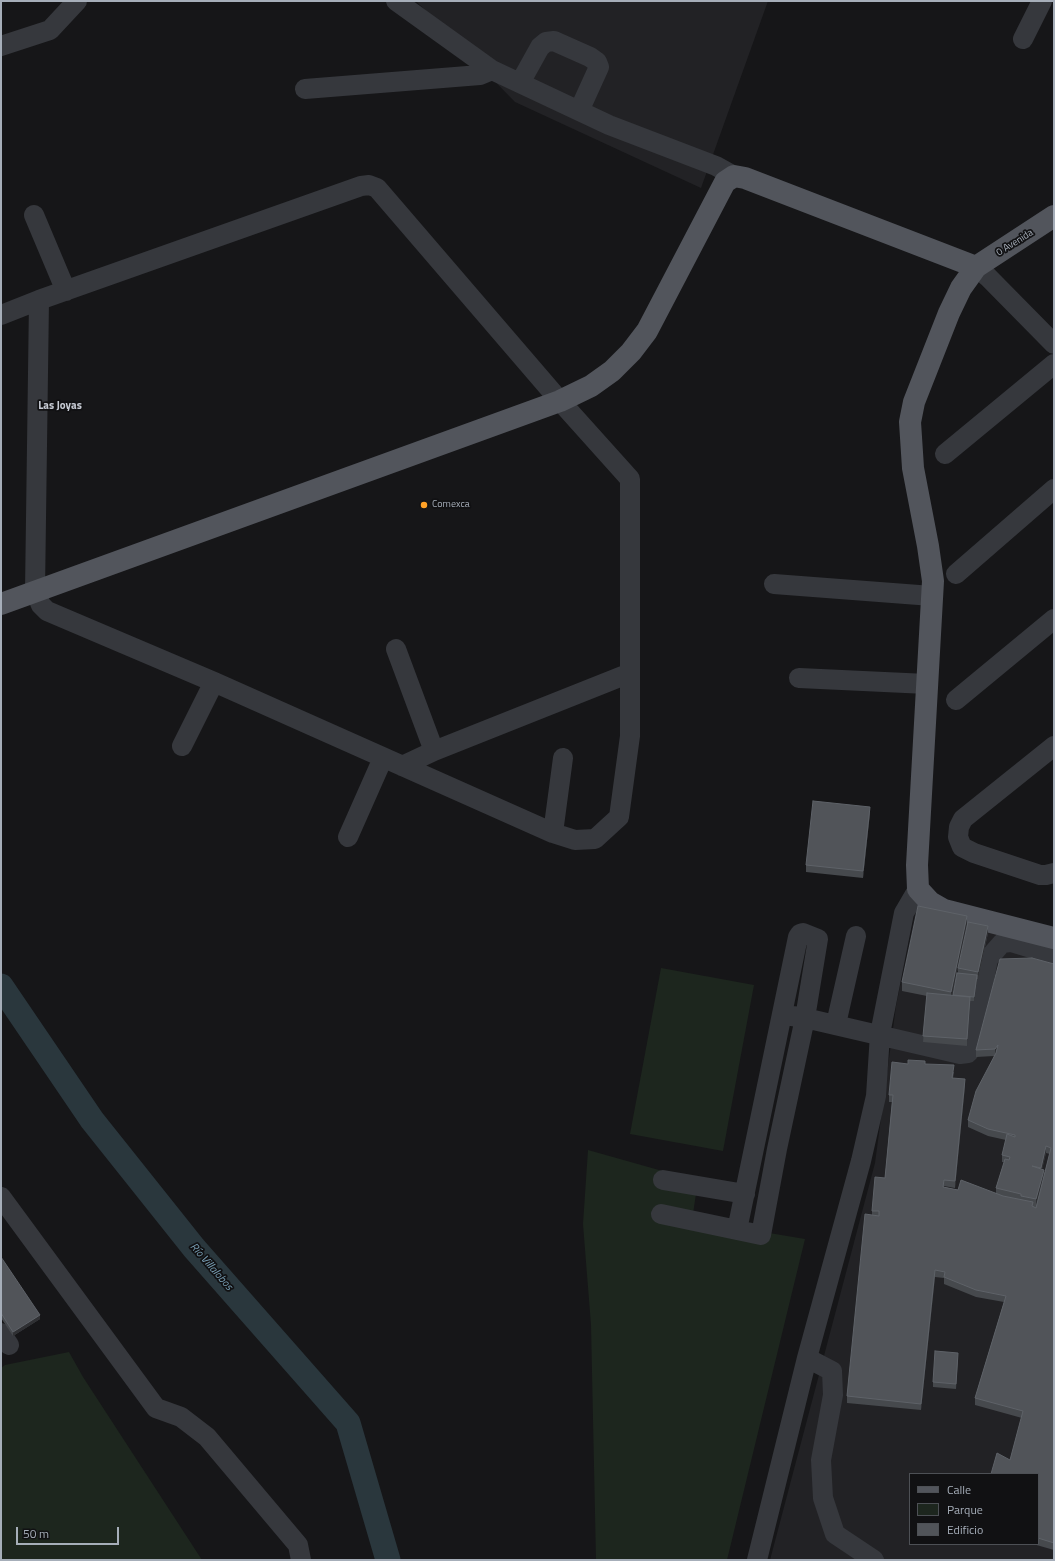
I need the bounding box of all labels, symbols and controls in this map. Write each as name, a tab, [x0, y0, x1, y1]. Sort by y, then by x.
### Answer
street label: 0 Avenida	[994, 227, 1036, 259]
district label: Las Joyas	[38, 399, 82, 413]
place label: Comexca	[432, 499, 470, 511]
marker: Comexca	[419, 500, 429, 510]
water label: Río Villalobos	[187, 1241, 235, 1293]
legend	[909, 1473, 1039, 1545]
text: Calle	[947, 1480, 971, 1499]
text: Parque	[947, 1500, 983, 1519]
scale bar	[18, 1519, 121, 1545]
text: Edificio	[947, 1520, 983, 1539]
text: 50 m	[23, 1524, 49, 1543]

